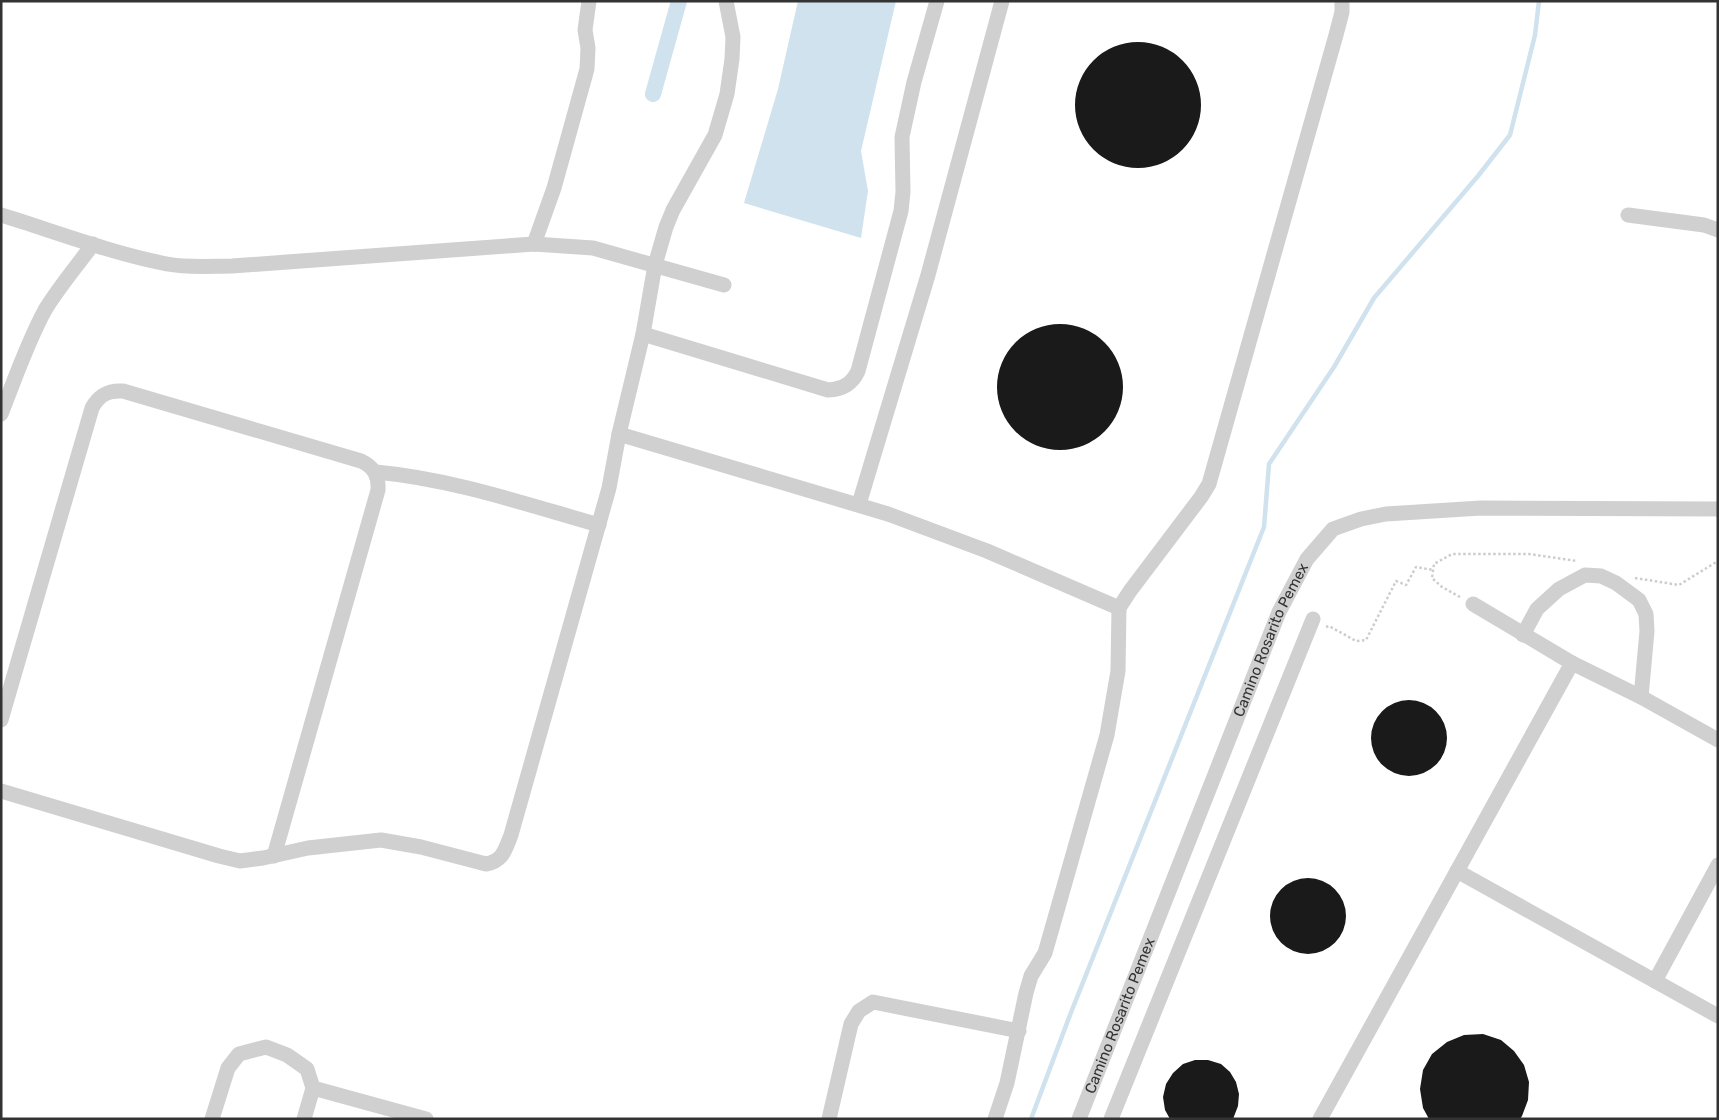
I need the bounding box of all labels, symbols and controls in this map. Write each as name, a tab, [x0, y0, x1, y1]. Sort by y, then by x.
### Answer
street label: Camino Rosarito Pemex	[1229, 560, 1312, 720]
street label: Camino Rosarito Pemex	[1081, 935, 1159, 1096]

